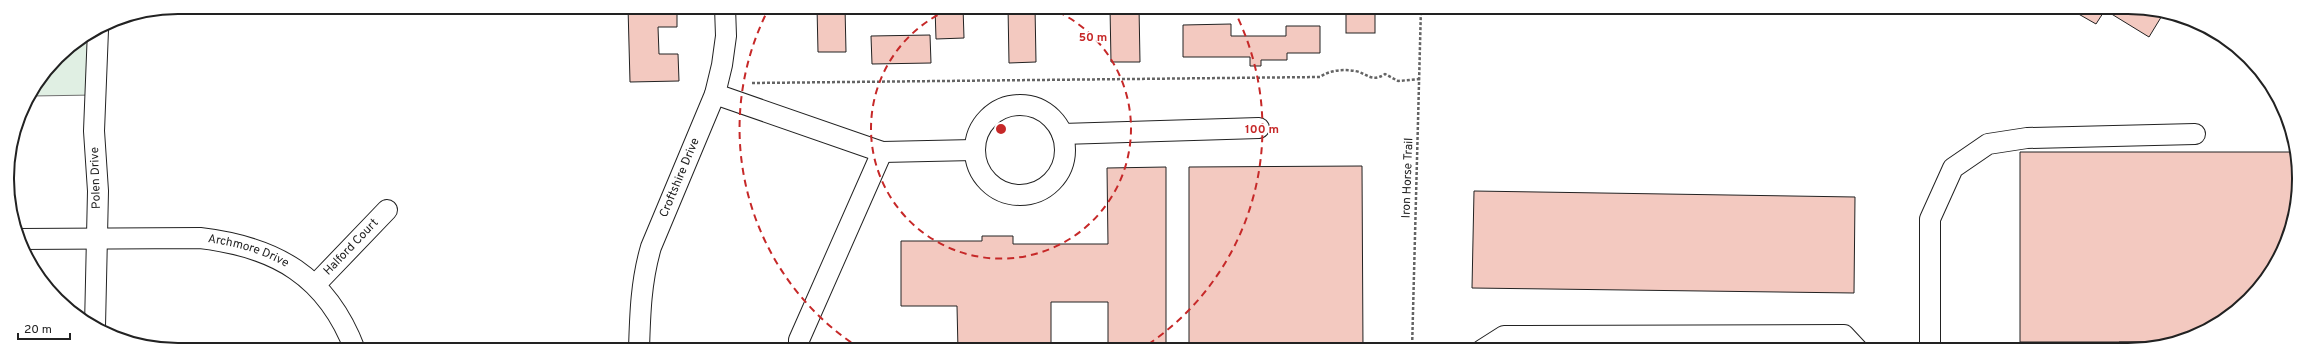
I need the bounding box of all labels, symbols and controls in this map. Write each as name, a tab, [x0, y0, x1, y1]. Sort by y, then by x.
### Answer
text: 50 m	[1079, 30, 1107, 46]
centre of rings	[994, 122, 1008, 136]
text: 100 m	[1245, 122, 1279, 138]
street label: Croftshire Drive	[656, 136, 704, 220]
street label: Iron Horse Trail	[1399, 137, 1417, 219]
street label: Polen Drive	[87, 147, 105, 209]
street label: Halford Court	[320, 215, 382, 279]
street label: Archmore Drive	[207, 231, 292, 272]
scale bar	[18, 315, 70, 341]
text: 20 m	[24, 322, 52, 338]

